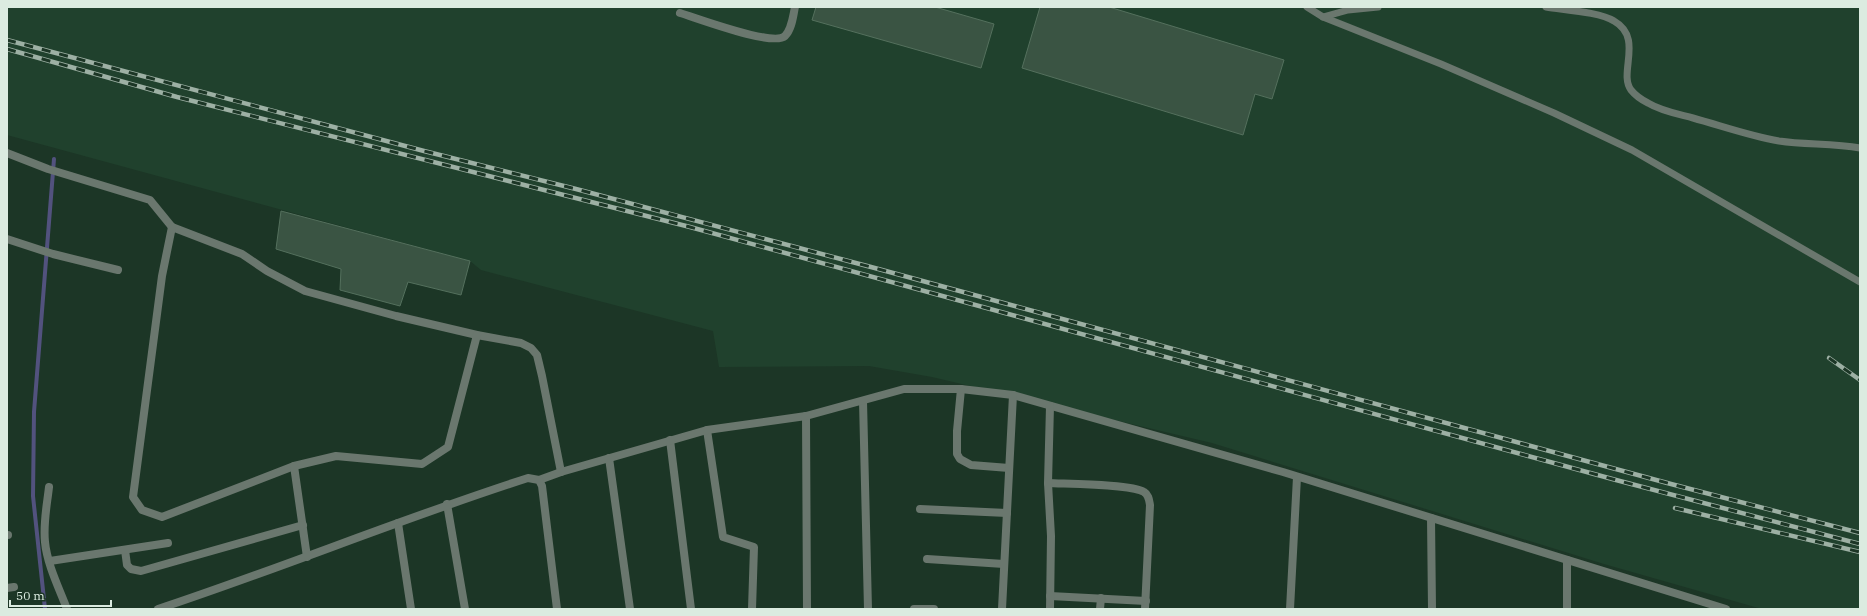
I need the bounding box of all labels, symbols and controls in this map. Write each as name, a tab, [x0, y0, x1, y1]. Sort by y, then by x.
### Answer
scale bar	[10, 582, 111, 608]
text: 50 m	[16, 588, 45, 603]

